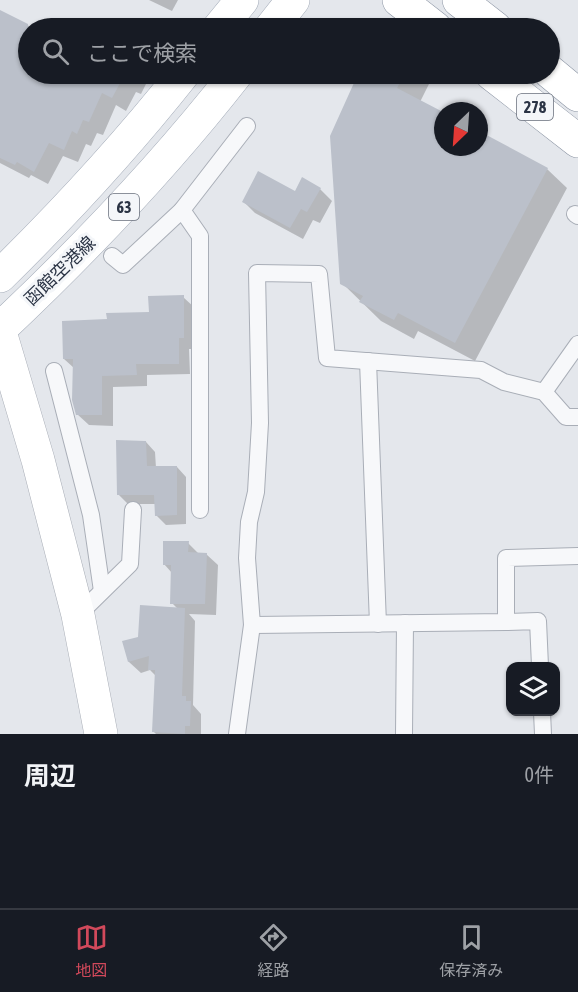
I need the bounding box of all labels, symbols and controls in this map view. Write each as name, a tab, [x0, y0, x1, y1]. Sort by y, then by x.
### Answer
search box	[18, 18, 560, 84]
icon: search	[39, 35, 72, 68]
text: ここで検索	[87, 40, 197, 66]
road number: 278	[517, 94, 553, 120]
north arrow	[434, 102, 488, 156]
road number: 63	[109, 194, 139, 220]
street label: 函館空港線	[20, 232, 99, 309]
map controls	[506, 662, 560, 716]
button: layers	[506, 662, 560, 716]
text: 周辺	[24, 761, 76, 791]
text: 0件	[525, 763, 554, 786]
tab: 地図	[75, 921, 108, 981]
tab: 経路	[257, 921, 290, 981]
tab: 保存済み	[439, 921, 503, 981]

